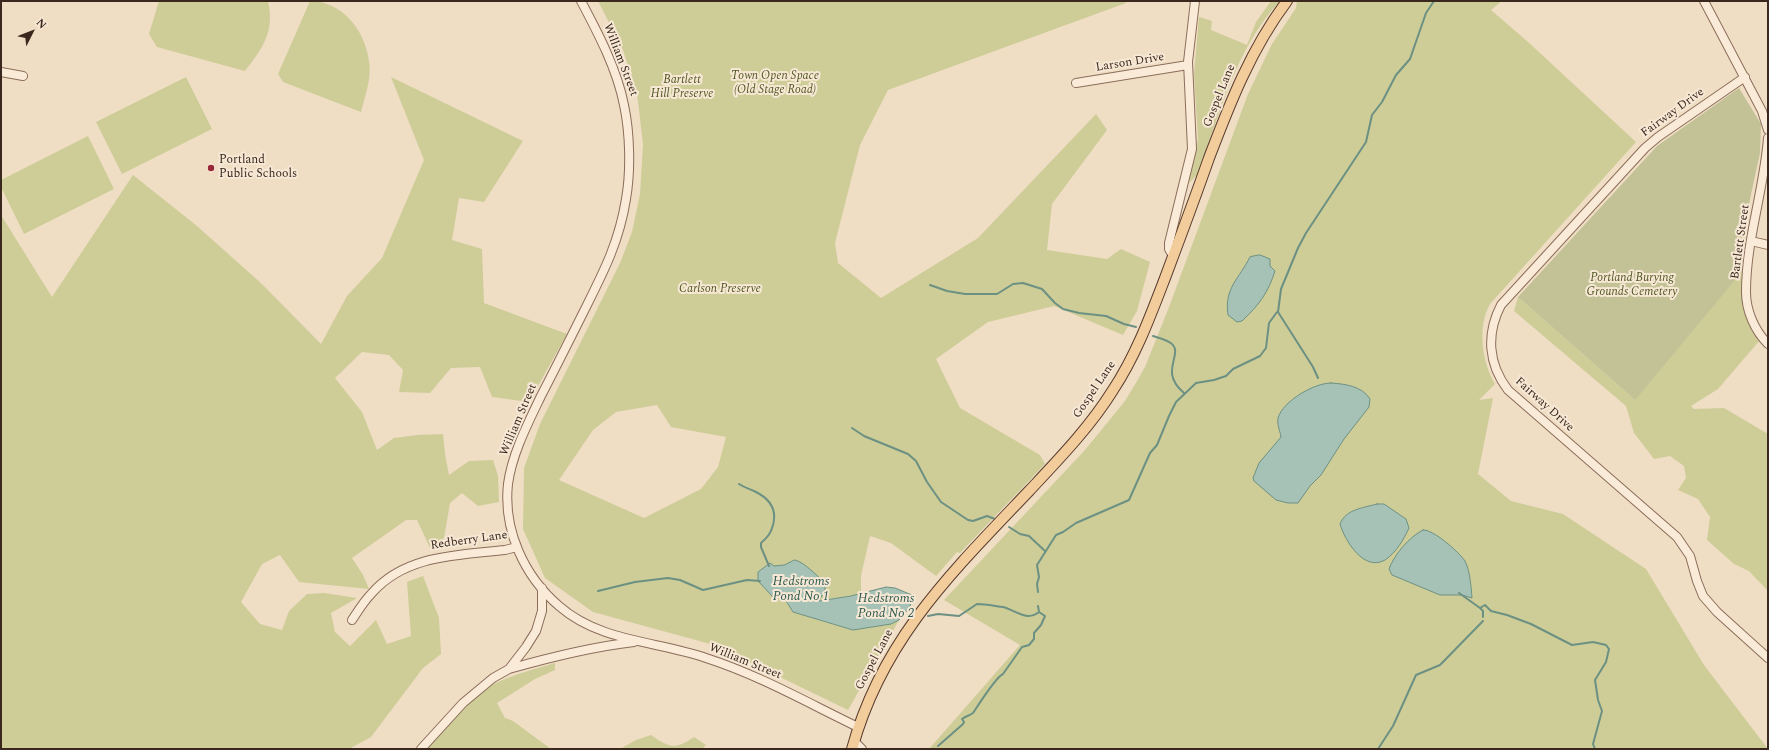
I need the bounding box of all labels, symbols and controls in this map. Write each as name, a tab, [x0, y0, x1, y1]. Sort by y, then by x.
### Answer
north arrow	[12, 12, 52, 52]
text: N	[32, 15, 51, 33]
street label: William Street	[599, 22, 641, 98]
street label: Larson Drive	[1095, 50, 1165, 76]
street label: Gospel Lane	[1201, 63, 1239, 129]
park label: Town Open Space (Old Stage Road)	[731, 70, 819, 98]
park label: Bartlett Hill Preserve	[651, 74, 713, 102]
street label: Fairway Drive	[1639, 85, 1707, 141]
place label: Portland Public Schools	[219, 154, 297, 182]
marker: Portland Public Schools	[206, 163, 216, 173]
street label: Bartlett Street	[1729, 204, 1753, 280]
park label: Portland Burying Grounds Cemetery	[1587, 272, 1677, 300]
park label: Carlson Preserve	[679, 283, 761, 297]
street label: Gospel Lane	[1070, 358, 1120, 422]
street label: Fairway Drive	[1511, 375, 1577, 435]
street label: William Street	[497, 382, 541, 458]
street label: Redberry Lane	[430, 528, 508, 554]
water label: Hedstroms Pond No 1	[773, 574, 829, 605]
water label: Hedstroms Pond No 2	[858, 591, 914, 622]
street label: Gospel Lane	[853, 627, 897, 693]
street label: William Street	[707, 641, 783, 683]

